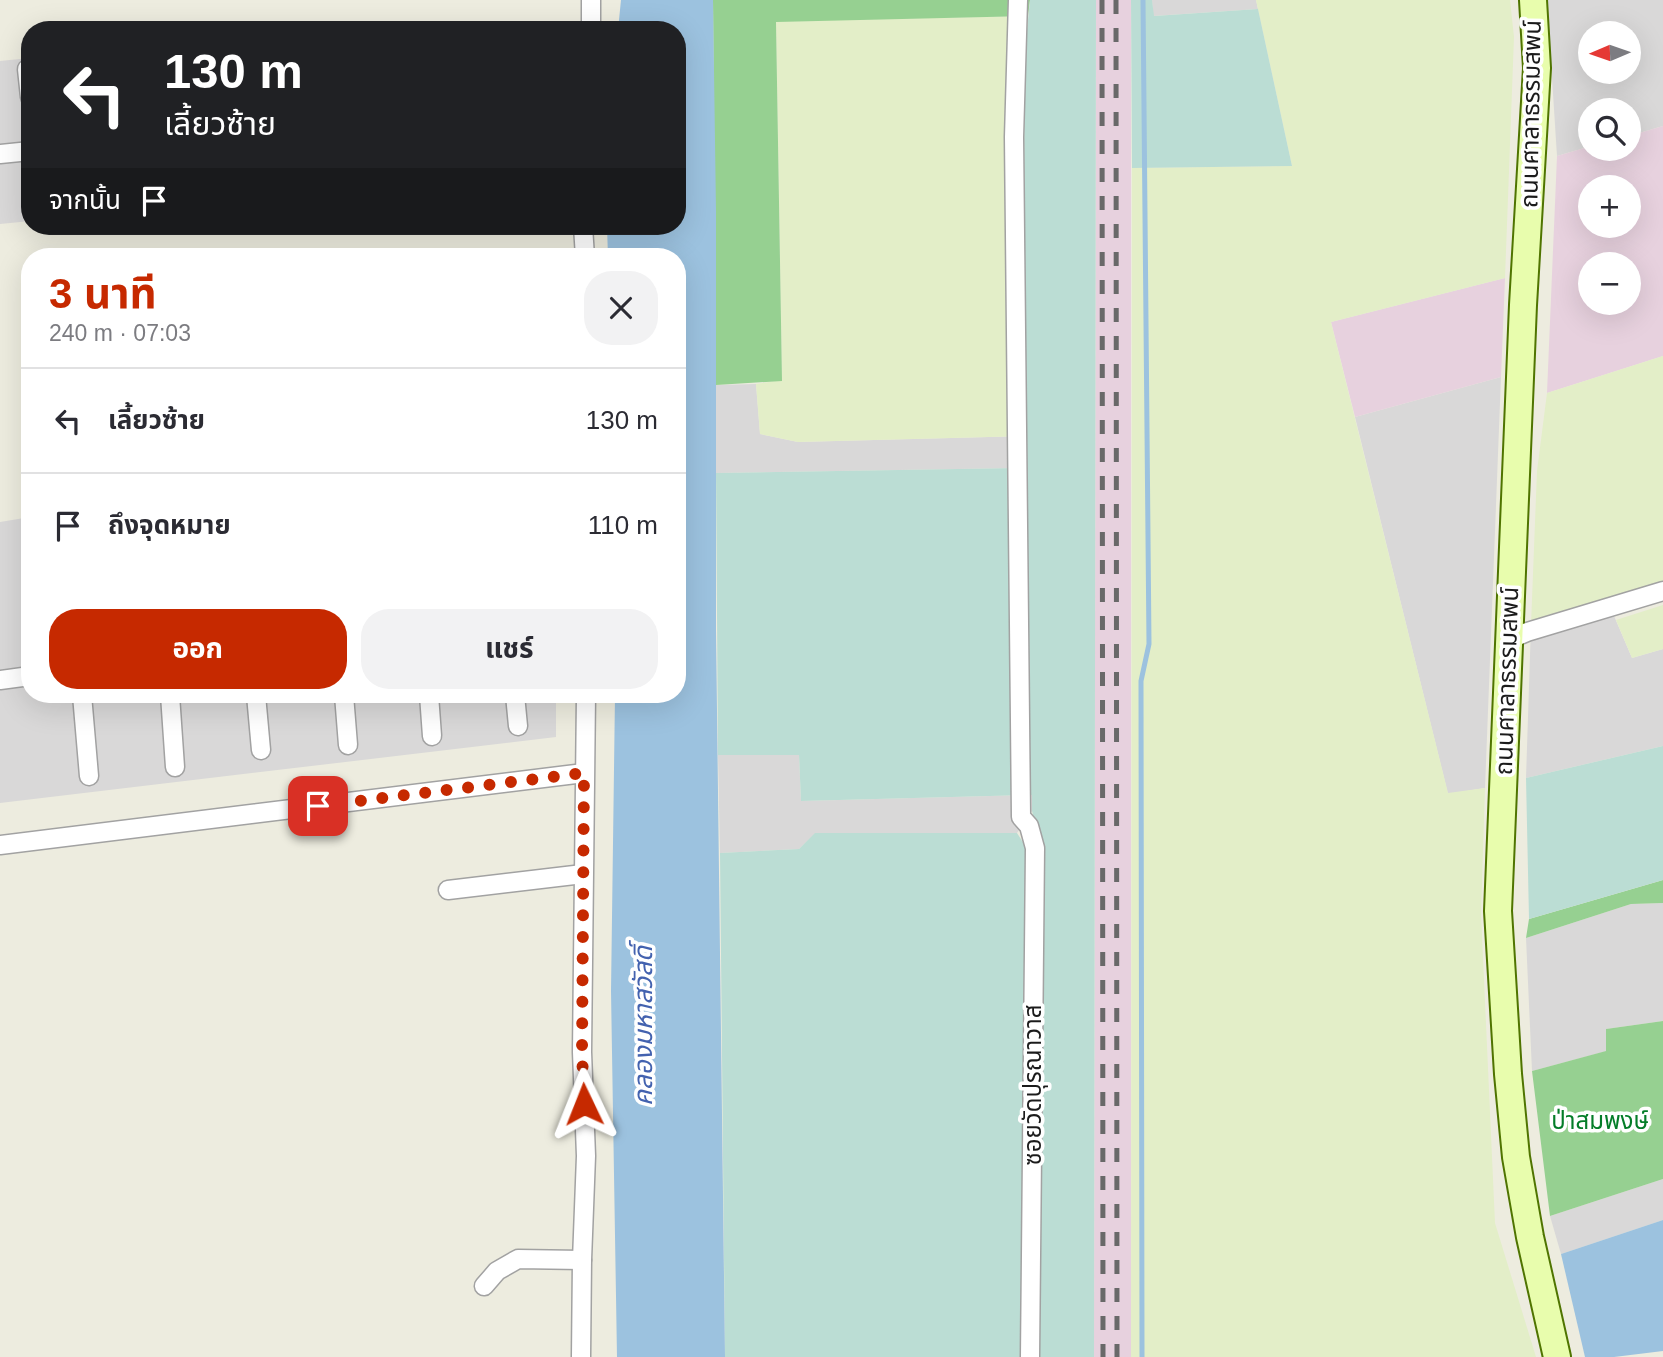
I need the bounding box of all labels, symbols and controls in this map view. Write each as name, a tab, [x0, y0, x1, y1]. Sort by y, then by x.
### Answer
street label: ถนนศาลาธรรมสพน์	[1515, 20, 1546, 208]
north arrow	[1578, 21, 1642, 84]
map controls	[1578, 21, 1641, 315]
text: 130 m	[164, 44, 303, 98]
icon: left	[49, 49, 140, 140]
button: search	[1578, 98, 1641, 161]
text: เลี้ยวซ้าย	[164, 106, 276, 142]
button: +	[1578, 175, 1641, 238]
icon: arrive	[135, 182, 173, 220]
text: จากนั้น	[49, 185, 121, 215]
button: −	[1578, 252, 1641, 315]
text: 3 นาที	[49, 270, 156, 317]
button: close	[584, 271, 658, 345]
text: 240 m · 07:03	[49, 320, 191, 346]
icon: left	[49, 402, 87, 440]
text: เลี้ยวซ้าย	[108, 405, 205, 435]
text: 130 m	[586, 405, 658, 435]
icon: arrive	[49, 507, 87, 545]
text: ถึงจุดหมาย	[108, 510, 231, 540]
text: 110 m	[588, 510, 658, 540]
street label: ถนนศาลาธรรมสพน์	[1490, 586, 1523, 776]
button: ออก	[49, 609, 347, 689]
button: แชร์	[361, 609, 658, 689]
pin	[288, 776, 348, 836]
icon: arrive	[299, 787, 337, 825]
water label: คลองมหาสวัสดิ์	[628, 939, 658, 1106]
street label: ซอยวัดปุรณาวาส	[1019, 1004, 1048, 1166]
position arrow	[547, 1067, 621, 1141]
park label: ป่าสมพงษ์	[1551, 1107, 1649, 1134]

